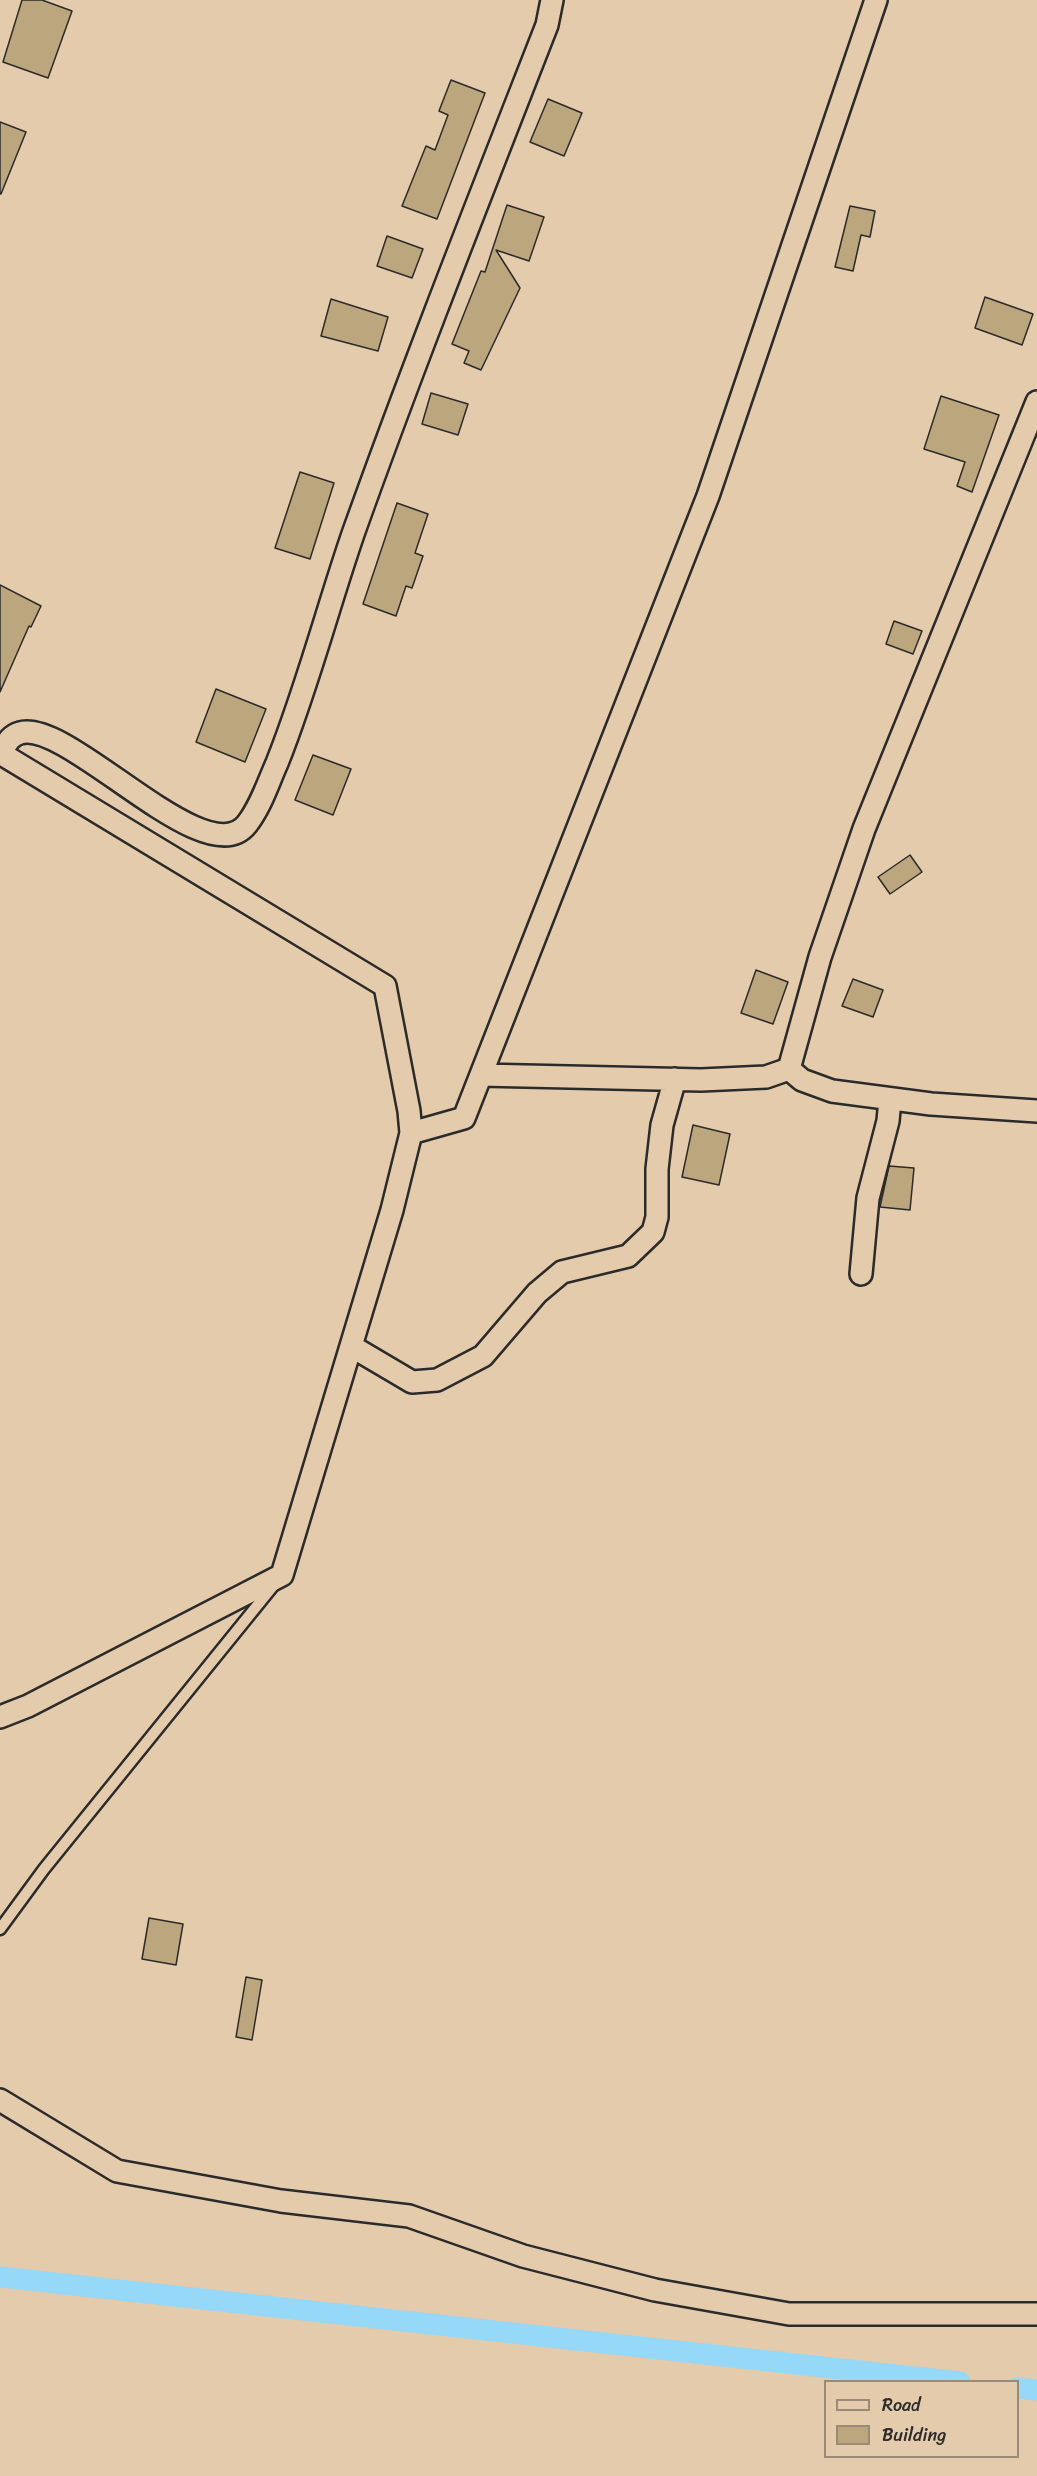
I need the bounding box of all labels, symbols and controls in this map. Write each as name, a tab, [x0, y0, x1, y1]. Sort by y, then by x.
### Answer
legend	[824, 2380, 1019, 2458]
text: Road	[882, 2389, 921, 2421]
text: Building	[882, 2419, 946, 2451]

